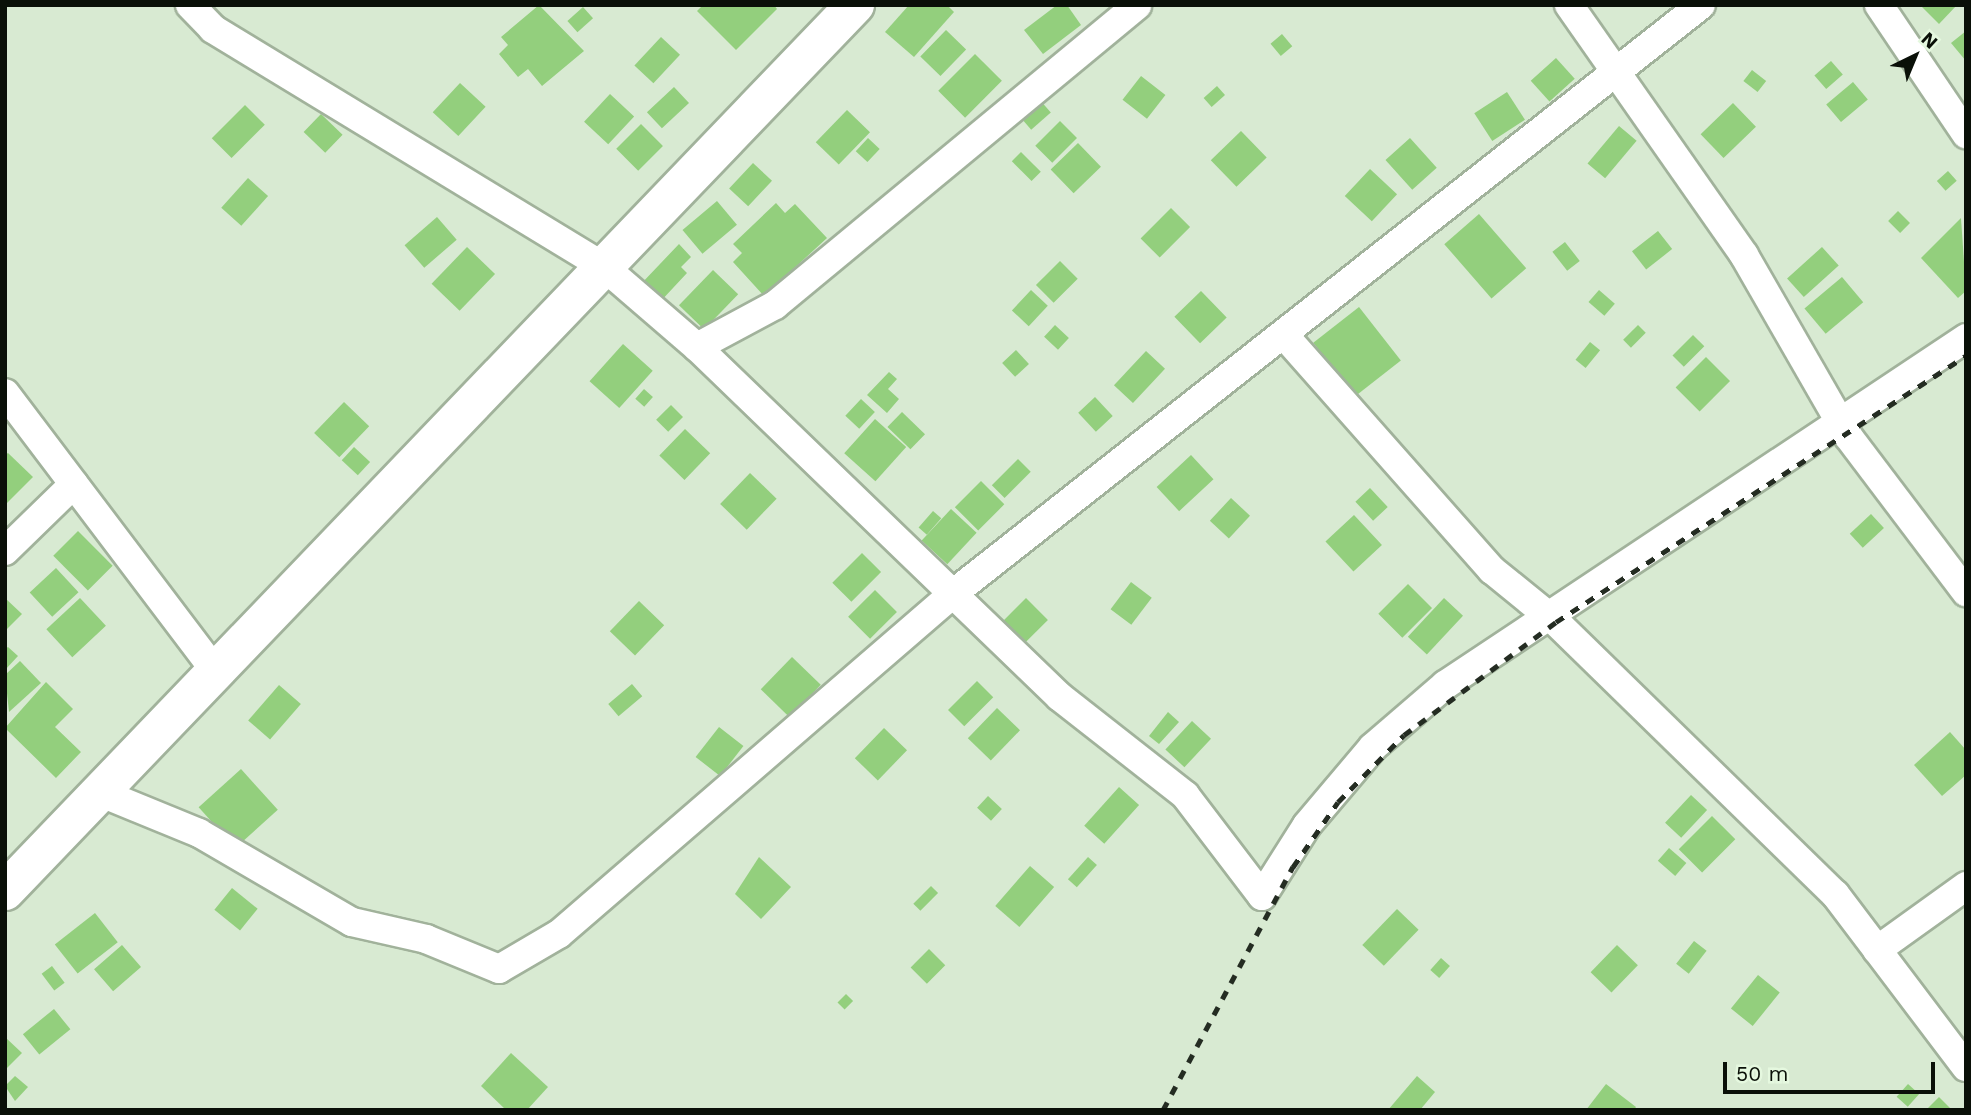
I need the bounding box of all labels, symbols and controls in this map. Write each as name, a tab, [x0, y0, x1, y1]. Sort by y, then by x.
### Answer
north arrow	[1880, 21, 1950, 91]
text: N	[1917, 27, 1943, 53]
scale bar	[1726, 1048, 1938, 1092]
text: 50 m	[1736, 1061, 1788, 1086]

